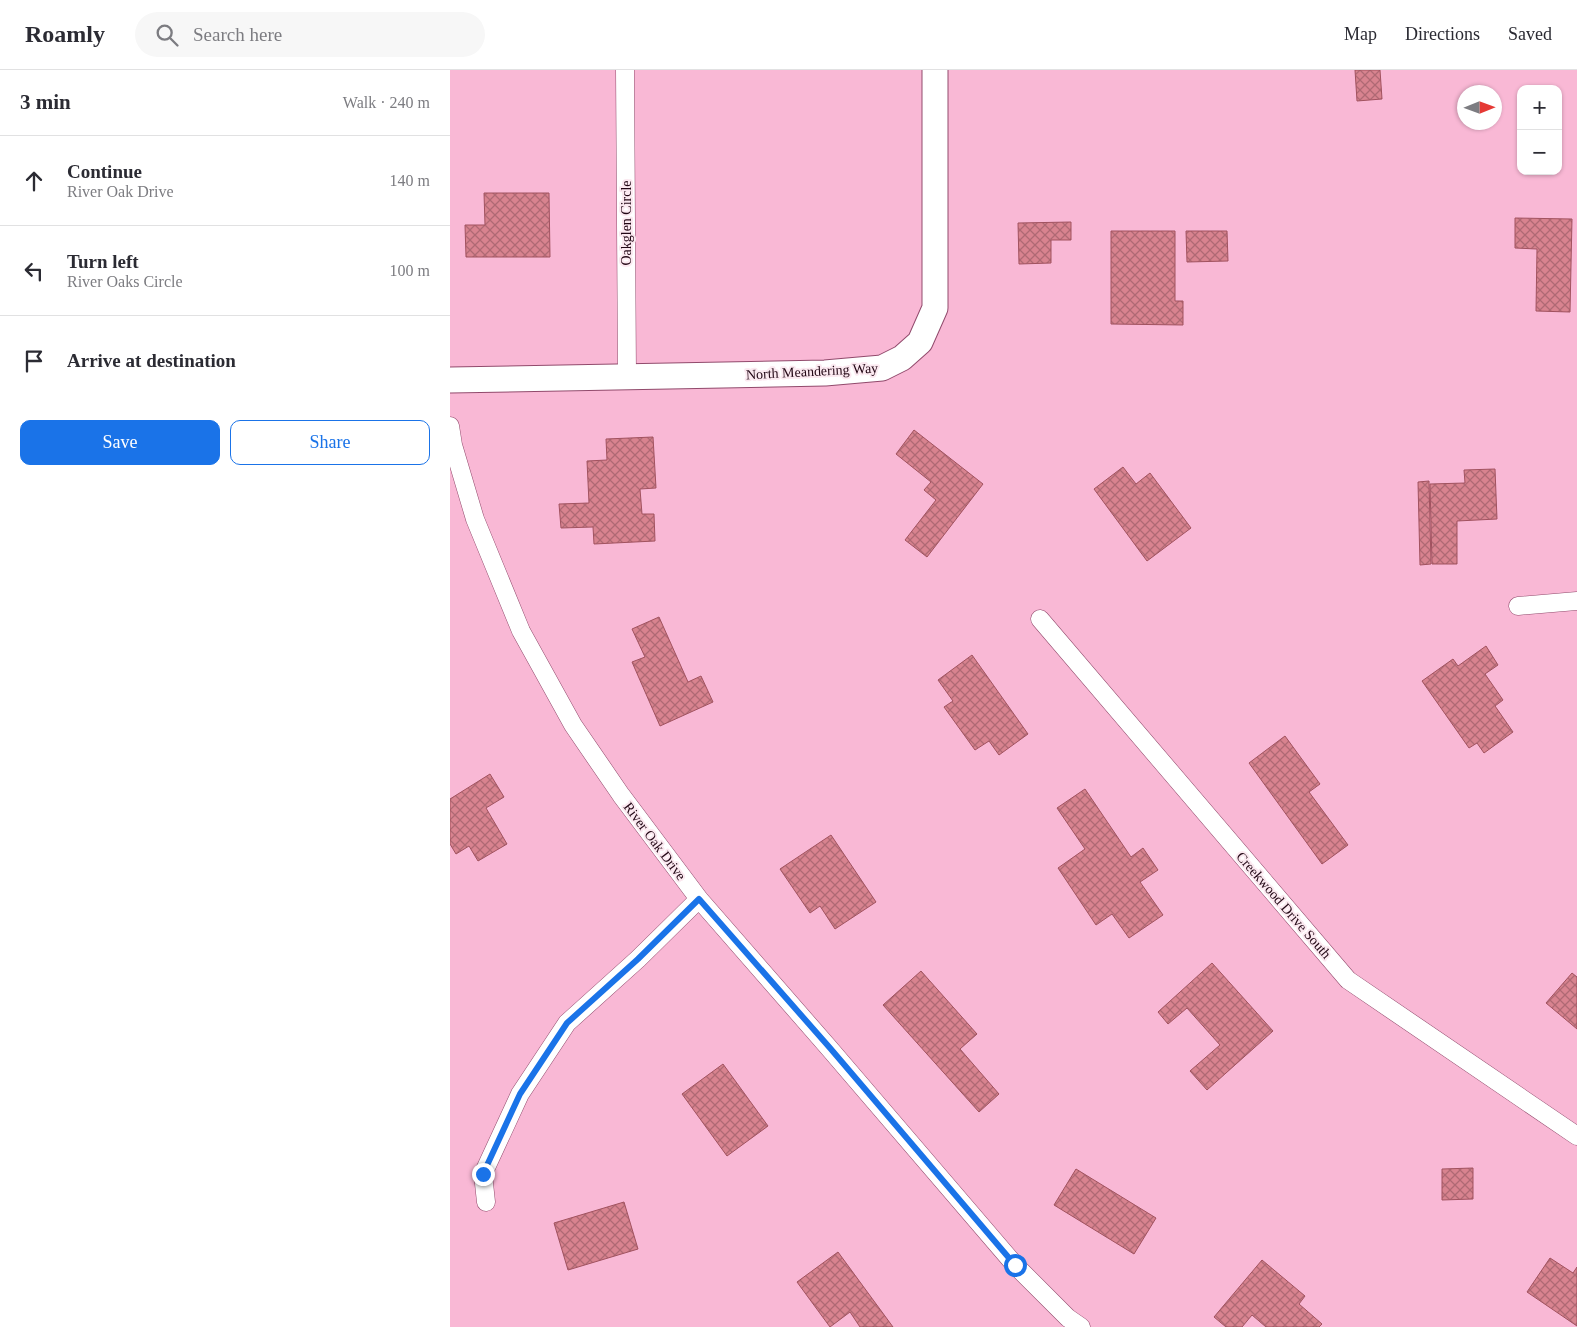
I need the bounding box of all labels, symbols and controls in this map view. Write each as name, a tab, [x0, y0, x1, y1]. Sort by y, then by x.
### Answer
search box	[135, 12, 485, 57]
text: Roamly	[25, 21, 105, 47]
icon: search	[153, 21, 181, 49]
text: Search here	[193, 24, 282, 45]
text: Map	[1344, 24, 1377, 44]
text: Directions	[1405, 24, 1480, 44]
text: Saved	[1508, 24, 1552, 44]
north arrow	[1457, 85, 1502, 130]
map controls	[1517, 85, 1562, 175]
button: +	[1517, 85, 1562, 130]
text: 3 min	[20, 90, 71, 114]
text: Walk · 240 m	[343, 94, 430, 111]
button: −	[1517, 130, 1562, 175]
text: Continue	[67, 161, 142, 182]
icon: ahead	[20, 167, 48, 195]
text: 140 m	[390, 172, 430, 189]
street label: Oakglen Circle	[619, 180, 634, 266]
text: River Oak Drive	[67, 183, 174, 200]
text: Turn left	[67, 251, 139, 272]
icon: left	[20, 257, 48, 285]
text: 100 m	[390, 262, 430, 279]
text: River Oaks Circle	[67, 273, 183, 290]
icon: arrive	[20, 347, 48, 375]
text: Arrive at destination	[67, 350, 236, 371]
street label: North Meandering Way	[746, 361, 879, 382]
button: Save	[20, 420, 220, 465]
button: Share	[230, 420, 430, 465]
street label: River Oak Drive	[621, 800, 689, 883]
street label: Creekwood Drive South	[1233, 849, 1334, 962]
route end	[472, 1163, 495, 1186]
route start	[1004, 1254, 1027, 1277]

